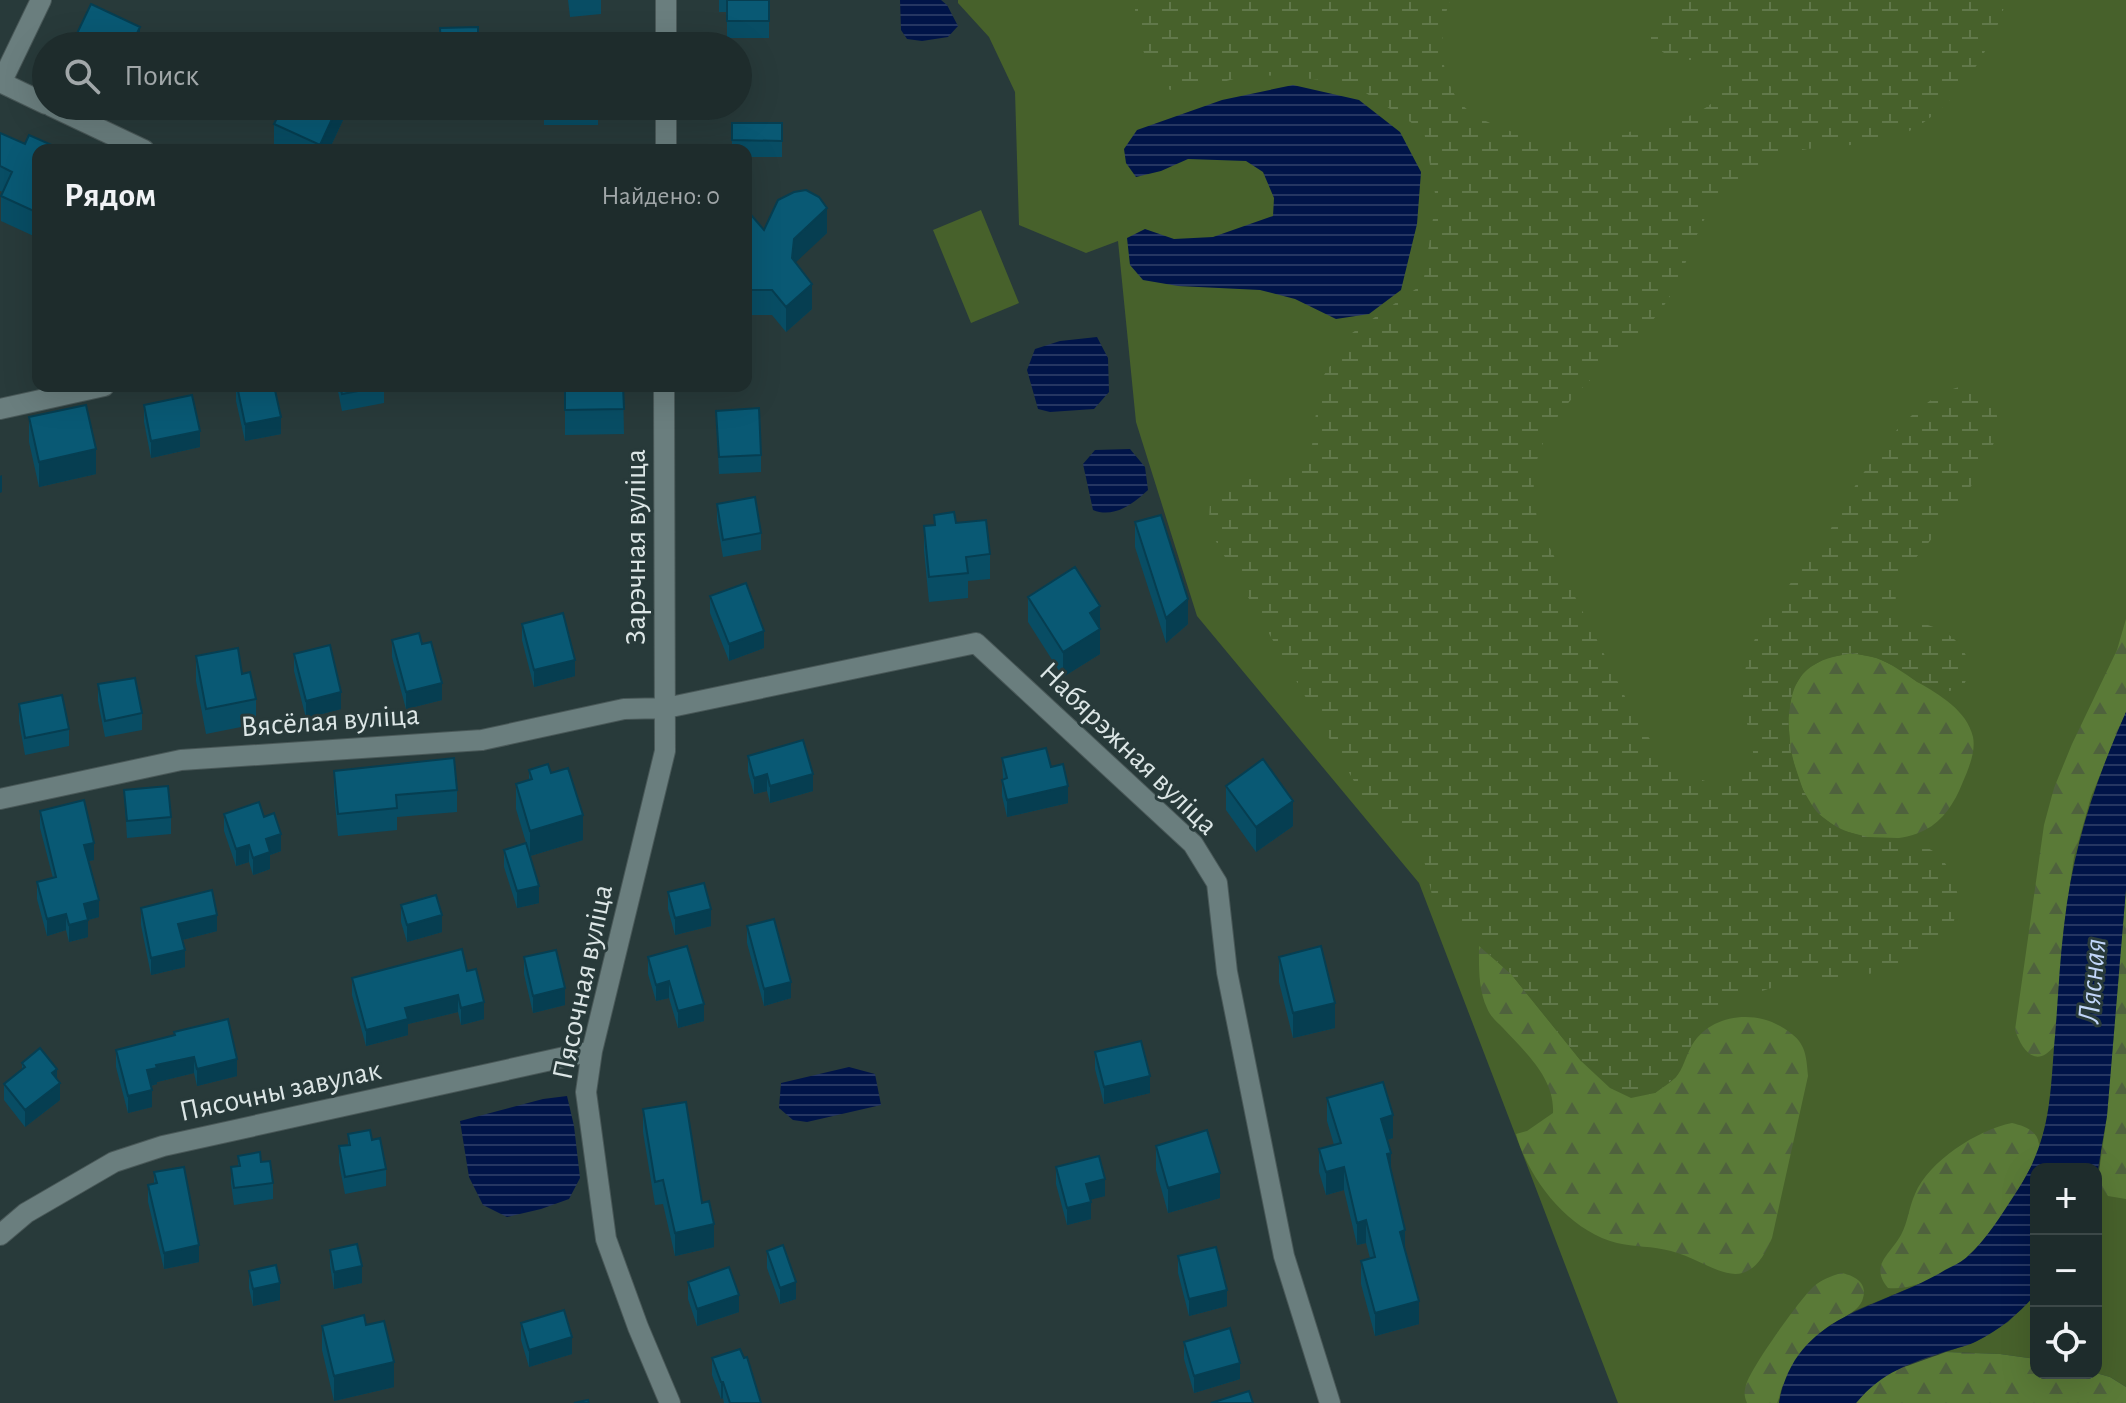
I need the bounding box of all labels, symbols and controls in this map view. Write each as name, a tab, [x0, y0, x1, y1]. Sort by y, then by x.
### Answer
search box	[32, 32, 752, 120]
icon: search	[60, 54, 104, 98]
text: Поиск	[124, 61, 199, 91]
text: Рядом	[64, 179, 156, 213]
text: Найдено: 0	[601, 183, 720, 209]
street label: Зарэчная вуліца	[621, 449, 651, 645]
street label: Набярэжная вуліца	[1034, 657, 1223, 841]
street label: Вясёлая вуліца	[239, 700, 421, 742]
street label: Пясочная вуліца	[548, 882, 618, 1083]
water label: Лясная	[2072, 937, 2112, 1026]
street label: Пясочны завулак	[177, 1055, 384, 1127]
map controls	[2030, 1163, 2102, 1379]
button: +	[2030, 1163, 2102, 1235]
button: −	[2030, 1235, 2102, 1307]
button: locate	[2030, 1307, 2102, 1379]

